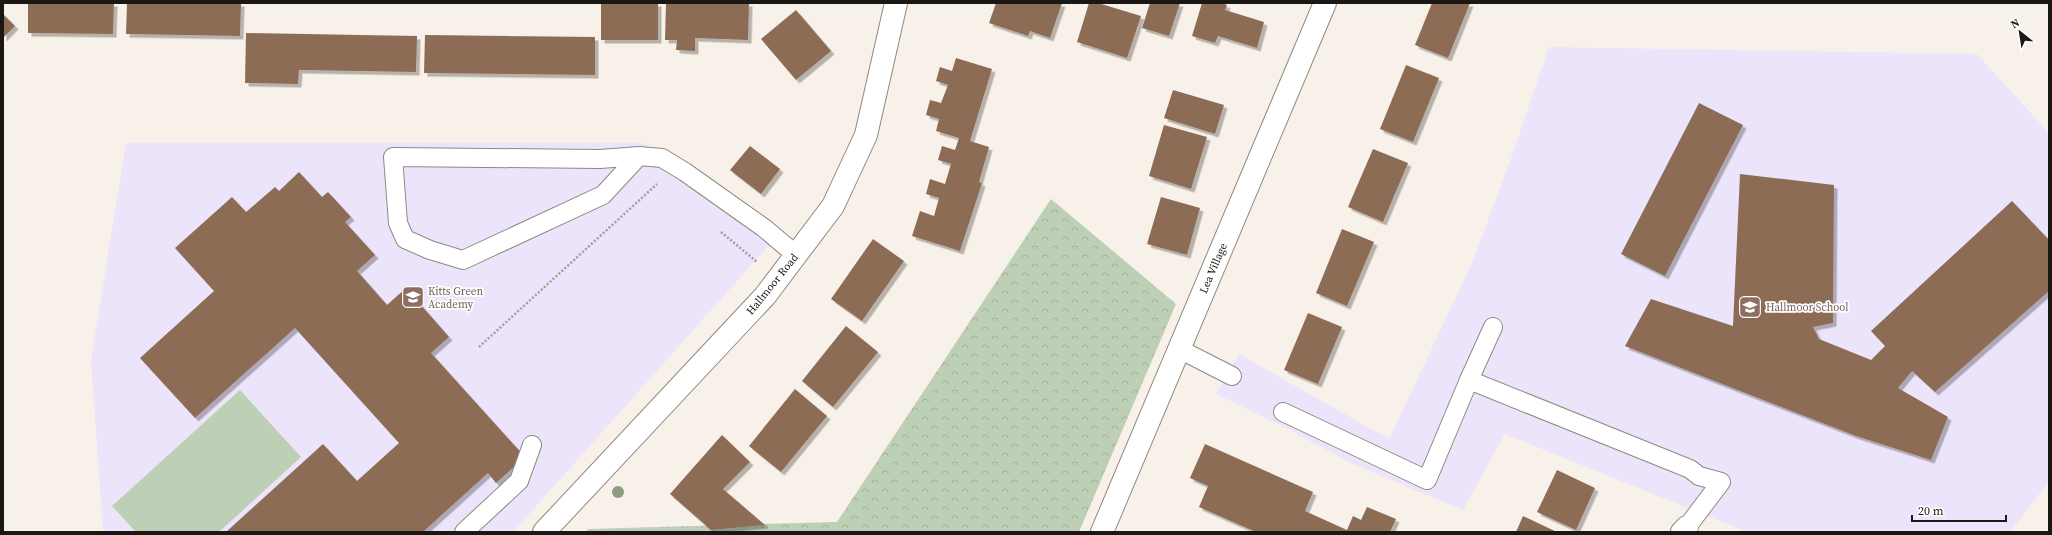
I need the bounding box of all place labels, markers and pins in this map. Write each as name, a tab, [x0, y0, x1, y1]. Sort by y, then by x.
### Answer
school or university icon: Kitts Green Academy	[400, 284, 426, 310]
place label: Kitts Green Academy	[428, 284, 483, 312]
school or university icon: Hallmoor School	[1737, 294, 1763, 320]
place label: Hallmoor School	[1766, 300, 1849, 315]

